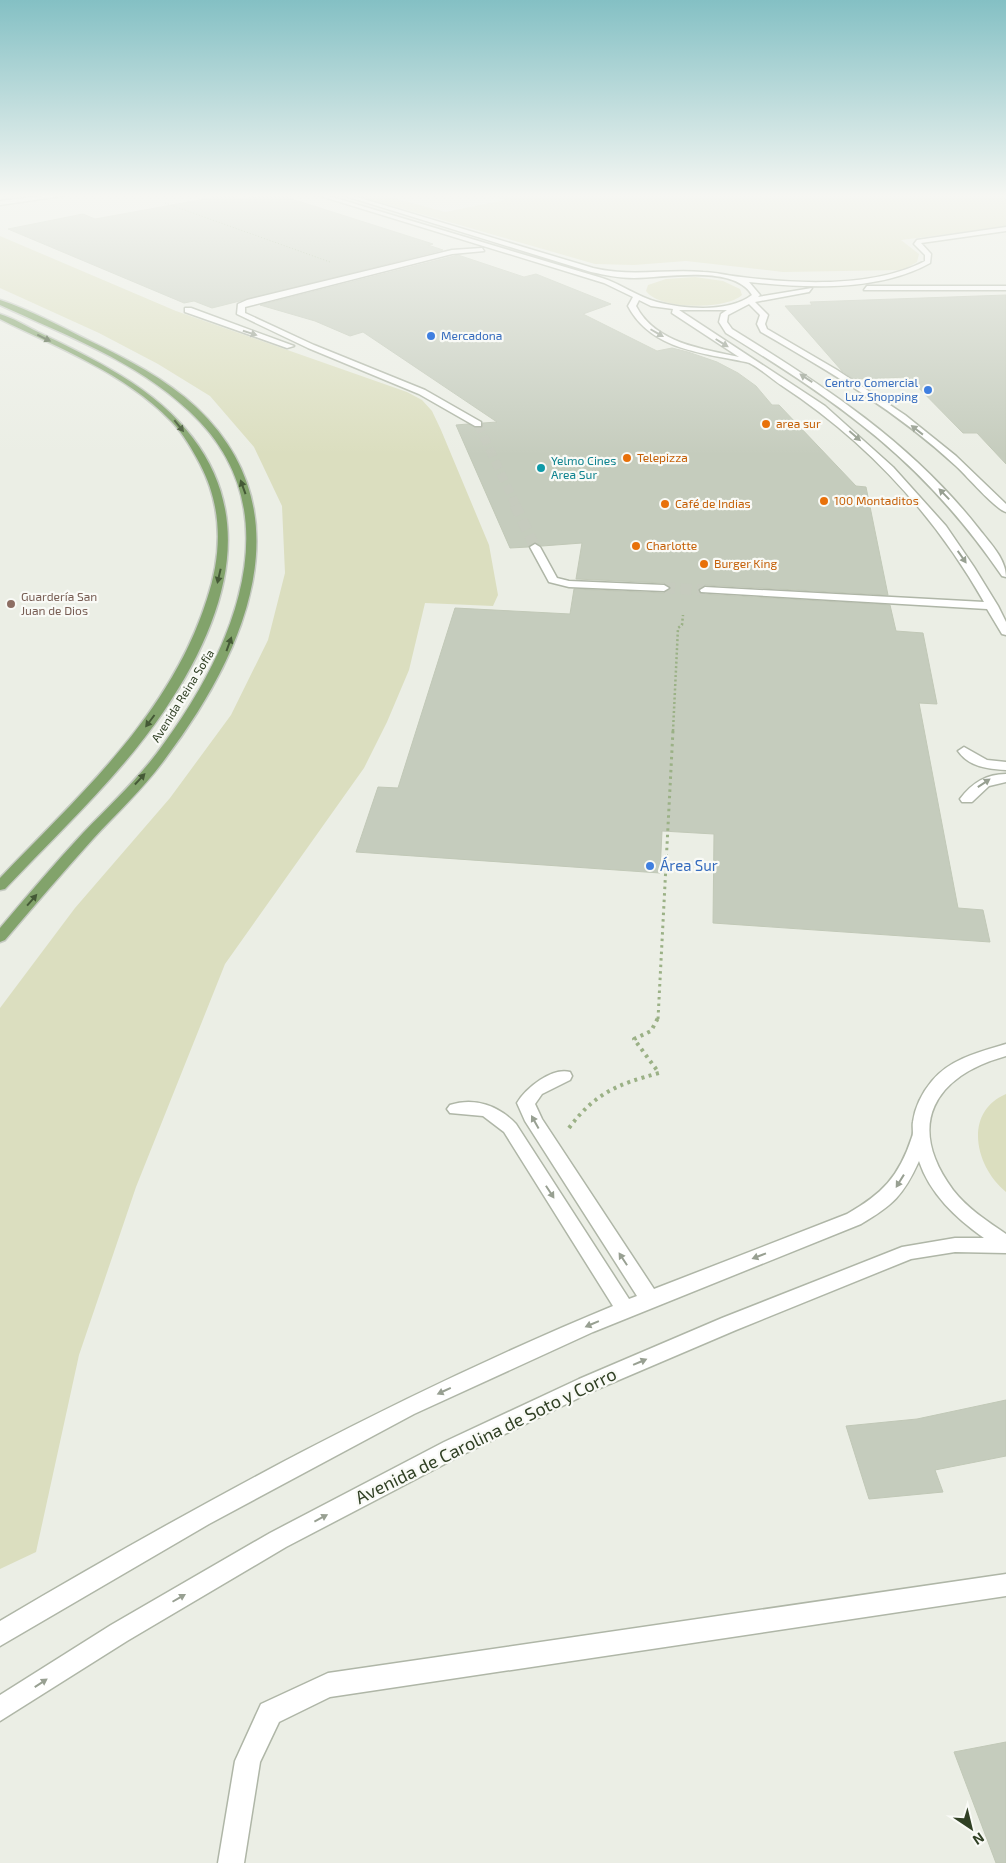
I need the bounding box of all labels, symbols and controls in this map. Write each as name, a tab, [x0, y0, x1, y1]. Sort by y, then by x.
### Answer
place label: Mercadona	[441, 328, 502, 342]
one-way arrow	[243, 329, 258, 337]
one-way arrow	[651, 329, 664, 338]
marker: Mercadona	[425, 330, 437, 342]
one-way arrow	[37, 334, 51, 342]
one-way arrow	[716, 338, 729, 347]
one-way arrow	[800, 374, 813, 383]
place label: Centro Comercial Luz Shopping	[825, 375, 918, 403]
marker: Centro Comercial Luz Shopping	[922, 384, 934, 396]
place label: area sur	[776, 416, 821, 430]
marker: area sur	[760, 418, 772, 430]
one-way arrow	[173, 419, 184, 432]
one-way arrow	[911, 424, 924, 435]
one-way arrow	[849, 430, 861, 441]
place label: Telepizza	[637, 450, 688, 464]
marker: Telepizza	[621, 452, 633, 464]
place label: Yelmo Cines Area Sur	[551, 453, 616, 481]
marker: Yelmo Cines Area Sur	[535, 462, 547, 474]
one-way arrow	[239, 479, 247, 494]
one-way arrow	[938, 488, 950, 500]
place label: 100 Montaditos	[834, 493, 919, 507]
marker: 100 Montaditos	[818, 495, 830, 507]
place label: Café de Indias	[675, 496, 751, 510]
marker: Café de Indias	[659, 498, 671, 510]
place label: Charlotte	[646, 538, 697, 552]
marker: Charlotte	[630, 540, 642, 552]
one-way arrow	[957, 550, 967, 564]
place label: Burger King	[714, 556, 777, 570]
marker: Burger King	[698, 558, 710, 570]
one-way arrow	[215, 568, 223, 584]
place label: Guardería San Juan de Dios	[21, 589, 97, 617]
marker: Guardería San Juan de Dios	[5, 598, 17, 610]
one-way arrow	[226, 637, 233, 652]
street label: Avenida Reina Sofía	[148, 647, 216, 744]
one-way arrow	[145, 714, 155, 728]
one-way arrow	[134, 774, 146, 786]
one-way arrow	[977, 778, 991, 788]
place label: Área Sur	[660, 856, 718, 874]
marker: Área Sur	[644, 860, 656, 872]
one-way arrow	[26, 894, 37, 907]
one-way arrow	[531, 1114, 539, 1129]
one-way arrow	[895, 1174, 904, 1188]
one-way arrow	[546, 1185, 555, 1198]
one-way arrow	[618, 1252, 628, 1265]
one-way arrow	[751, 1252, 766, 1260]
one-way arrow	[585, 1320, 599, 1328]
one-way arrow	[633, 1358, 648, 1366]
street label: Avenida de Carolina de Soto y Corro	[351, 1362, 620, 1508]
one-way arrow	[437, 1387, 451, 1395]
one-way arrow	[313, 1514, 328, 1522]
one-way arrow	[173, 1593, 186, 1602]
one-way arrow	[34, 1678, 48, 1688]
north arrow	[946, 1803, 996, 1853]
text: N	[970, 1829, 988, 1849]

